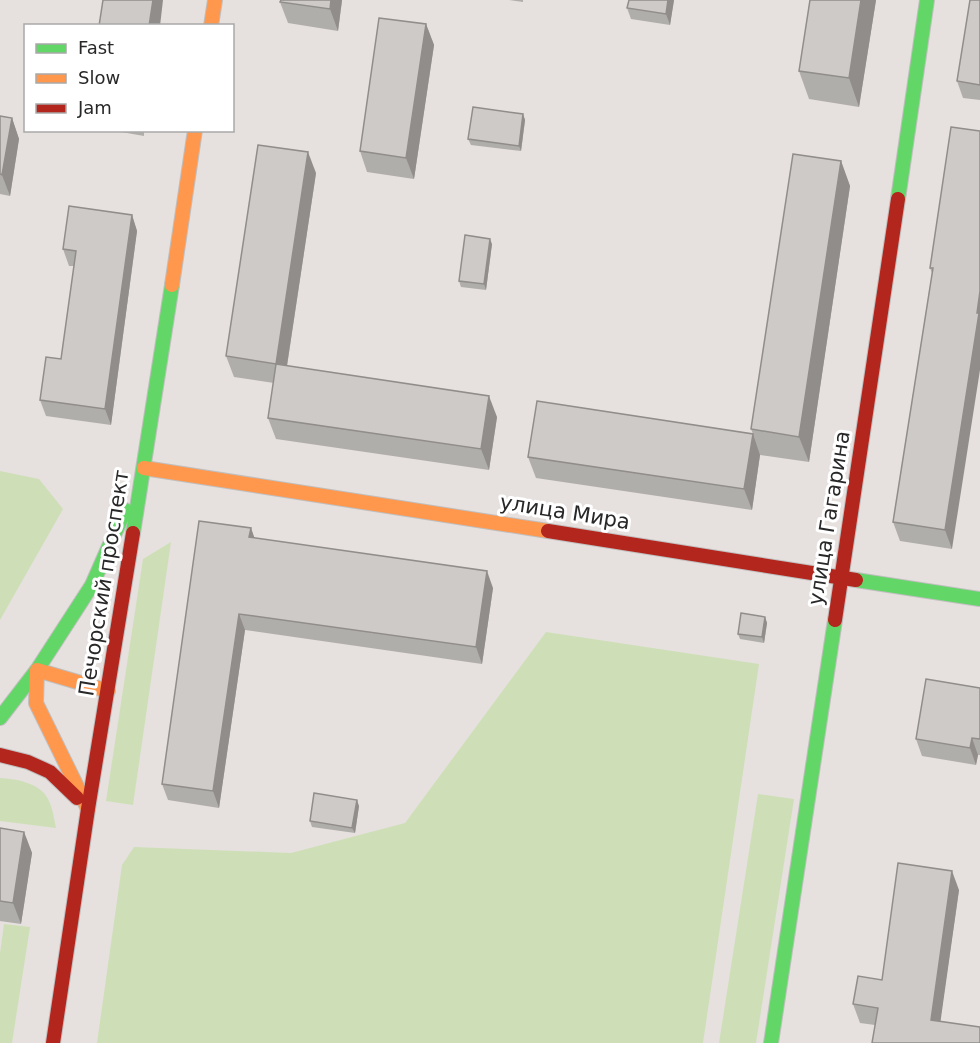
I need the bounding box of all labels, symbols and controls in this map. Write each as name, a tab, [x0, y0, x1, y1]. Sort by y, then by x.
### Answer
legend	[24, 24, 234, 132]
text: Fast	[78, 37, 114, 58]
text: Slow	[78, 67, 120, 88]
text: Jam	[77, 97, 112, 118]
street label: улица Гагарина	[803, 429, 855, 607]
street label: Печорский проспект	[74, 468, 134, 698]
street label: улица Мира	[498, 490, 632, 534]

